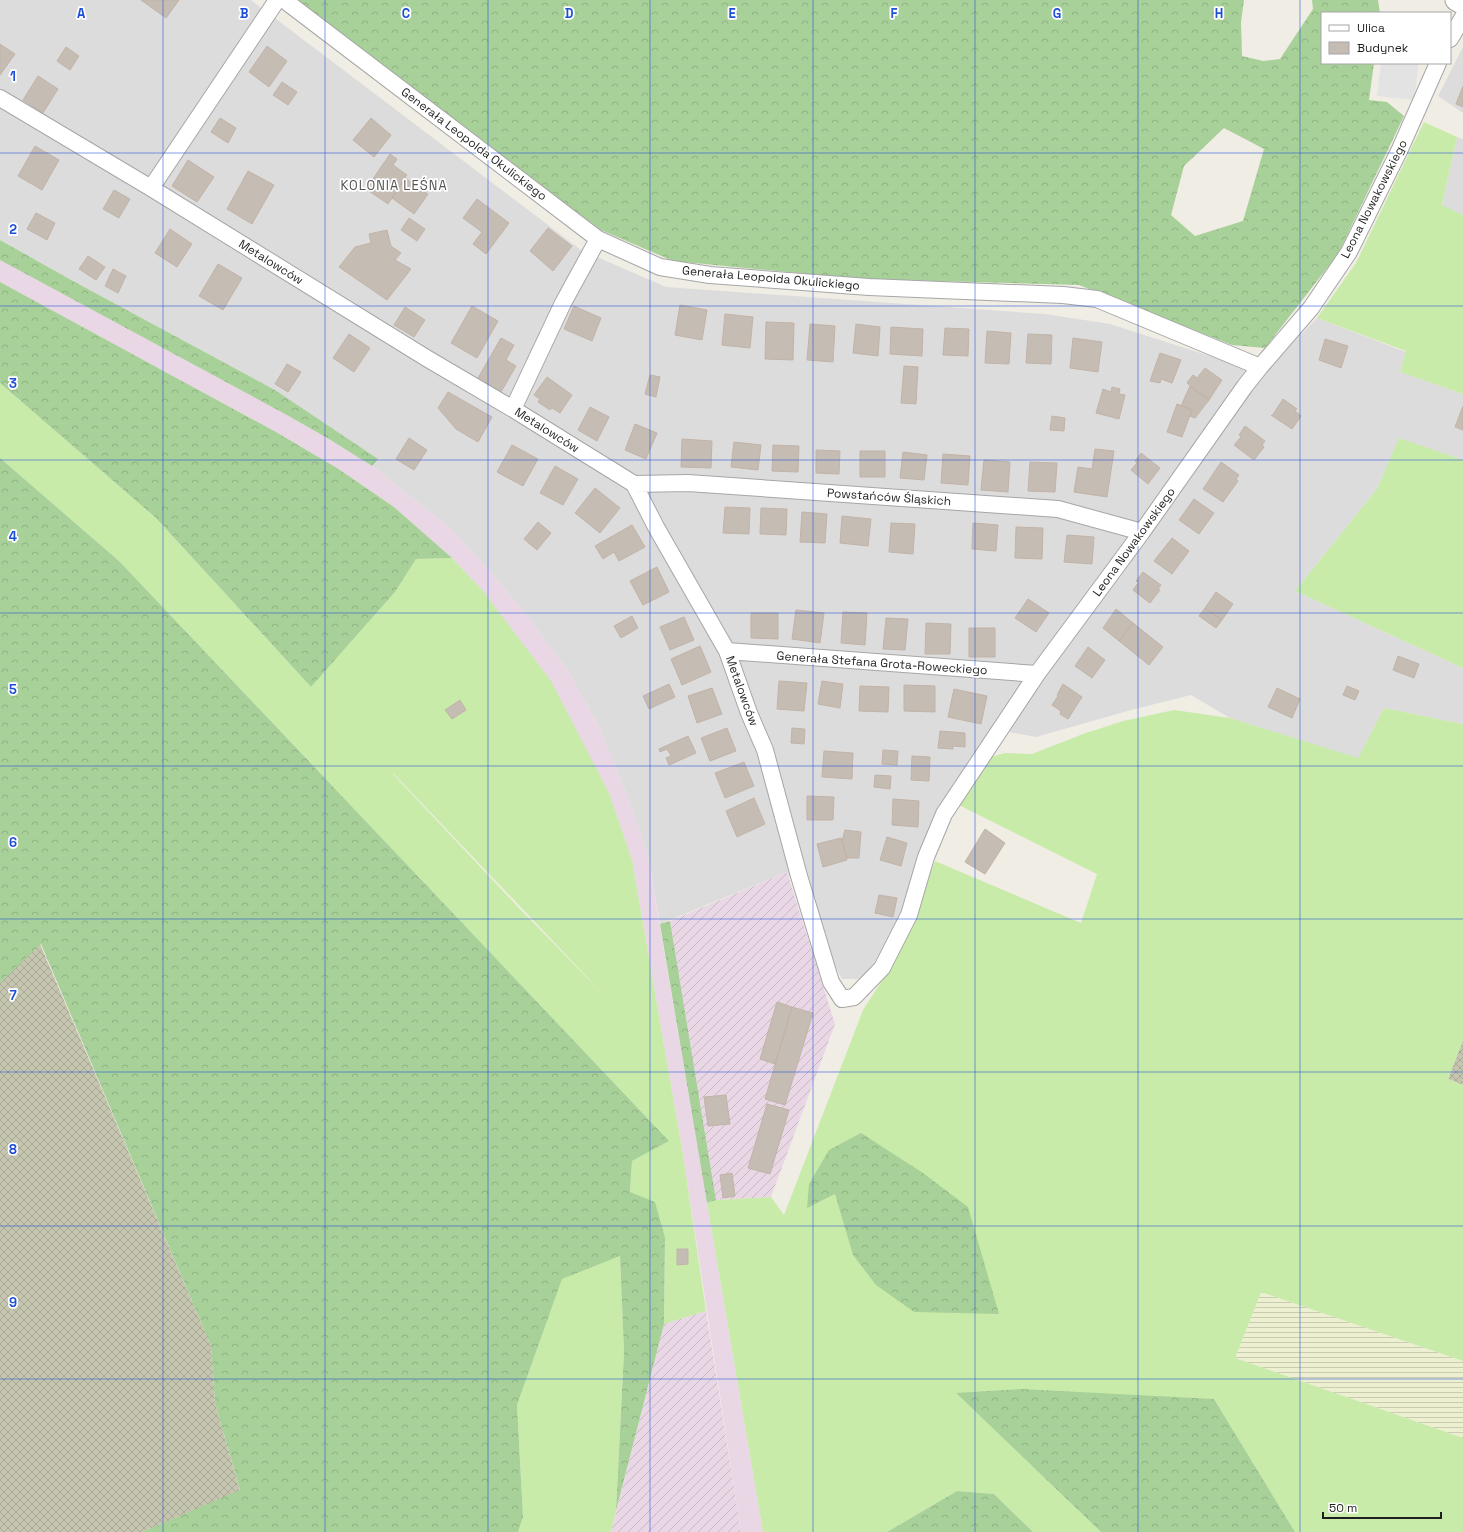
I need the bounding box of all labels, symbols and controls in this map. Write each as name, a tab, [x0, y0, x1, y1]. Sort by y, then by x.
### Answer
text: A	[77, 5, 86, 22]
text: B	[240, 5, 249, 22]
text: C	[402, 5, 410, 22]
text: D	[565, 5, 574, 22]
text: E	[728, 5, 736, 22]
text: F	[891, 5, 898, 22]
text: G	[1053, 5, 1061, 22]
text: H	[1215, 5, 1223, 22]
legend	[1321, 12, 1451, 64]
text: Ulica	[1357, 20, 1385, 36]
text: Budynek	[1357, 40, 1409, 56]
text: 1	[10, 68, 16, 85]
street label: Generała Leopolda Okulickiego	[398, 84, 550, 204]
street label: Leona Nowakowskiego	[1337, 137, 1411, 261]
district label: KOLONIA LEŚNA	[340, 177, 448, 194]
text: 2	[9, 221, 17, 238]
street label: Metalowców	[236, 236, 306, 288]
street label: Generała Leopolda Okulickiego	[681, 262, 861, 294]
text: 3	[9, 375, 17, 392]
street label: Metalowców	[512, 404, 582, 456]
street label: Leona Nowakowskiego	[1089, 484, 1179, 600]
street label: Powstańców Śląskich	[826, 485, 952, 509]
text: 4	[9, 528, 17, 545]
street label: Generała Stefana Grota-Roweckiego	[776, 648, 988, 678]
street label: Metalowców	[722, 654, 762, 728]
text: 5	[9, 681, 17, 698]
text: 6	[9, 834, 17, 851]
text: 7	[9, 987, 17, 1004]
text: 8	[9, 1141, 17, 1158]
text: 9	[9, 1294, 17, 1311]
scale bar	[1323, 1494, 1441, 1520]
text: 50 m	[1329, 1500, 1357, 1516]

